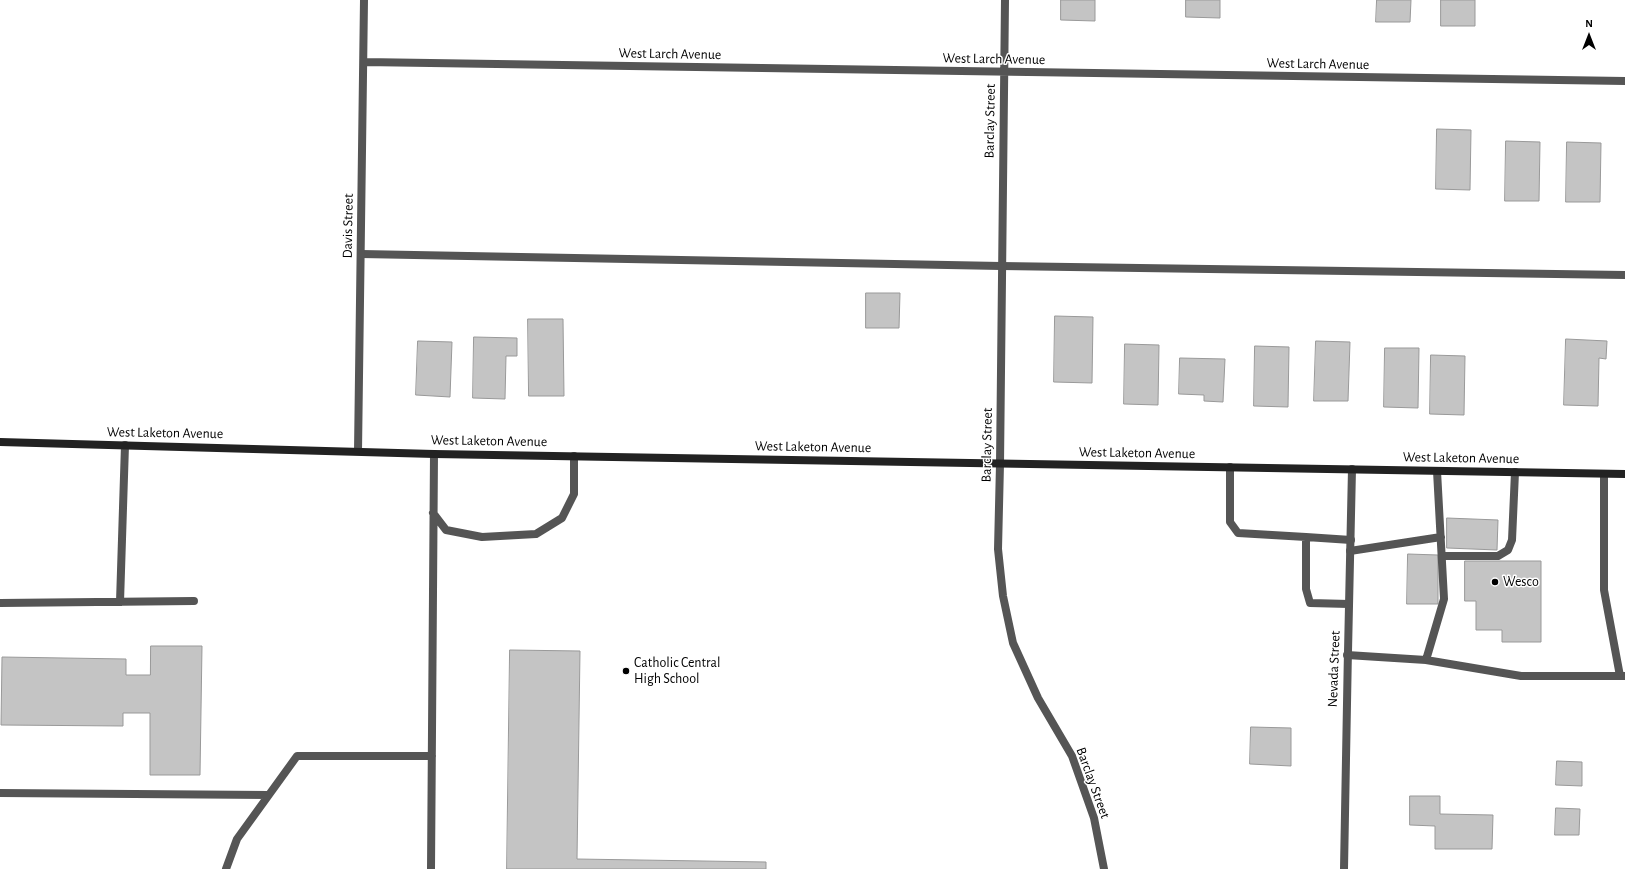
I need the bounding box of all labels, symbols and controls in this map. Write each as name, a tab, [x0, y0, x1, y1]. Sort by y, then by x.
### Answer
north arrow	[1569, 16, 1609, 56]
text: N	[1585, 18, 1593, 29]
street label: West Larch Avenue	[618, 45, 722, 63]
street label: West Larch Avenue	[942, 50, 1046, 68]
street label: West Larch Avenue	[1266, 55, 1370, 73]
street label: Barclay Street	[981, 83, 999, 159]
street label: Davis Street	[339, 193, 357, 259]
street label: Barclay Street	[978, 407, 996, 483]
street label: West Laketon Avenue	[107, 424, 223, 442]
street label: West Laketon Avenue	[431, 432, 547, 450]
street label: West Laketon Avenue	[755, 438, 871, 456]
street label: West Laketon Avenue	[1079, 444, 1195, 462]
street label: West Laketon Avenue	[1403, 449, 1519, 467]
place label: Wesco	[1503, 574, 1539, 590]
marker: Wesco	[1490, 577, 1500, 587]
street label: Nevada Street	[1324, 630, 1344, 708]
place label: Catholic Central High School	[634, 655, 720, 688]
marker: Catholic Central High School	[621, 666, 631, 676]
street label: Barclay Street	[1072, 745, 1114, 821]

